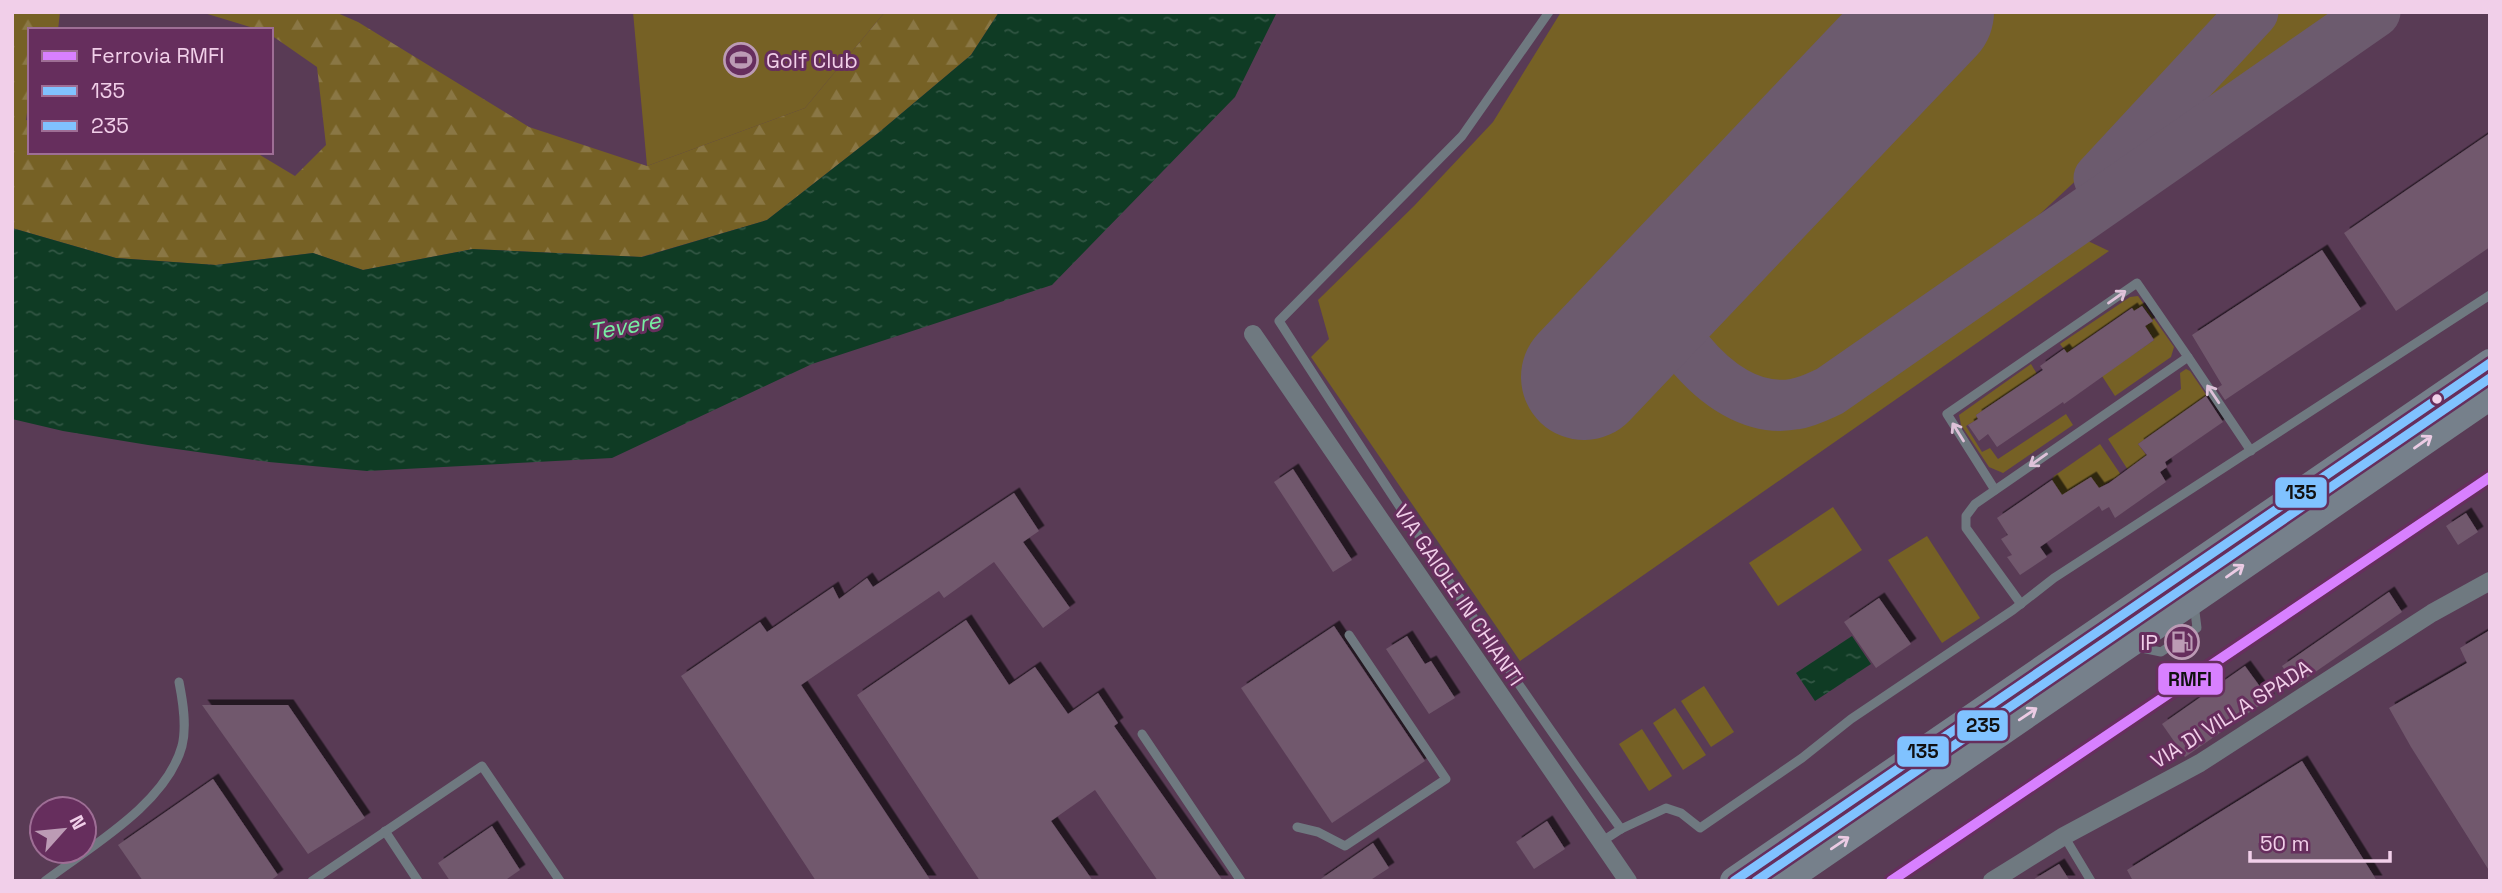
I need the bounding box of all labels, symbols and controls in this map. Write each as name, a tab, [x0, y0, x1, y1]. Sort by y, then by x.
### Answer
legend	[28, 28, 273, 154]
sports icon: Golf Club	[722, 41, 760, 79]
text: Ferrovia RMFI	[91, 42, 224, 69]
place label: Golf Club	[766, 47, 858, 74]
text: 135	[91, 77, 125, 104]
text: 235	[91, 112, 129, 139]
one-way arrow	[2107, 290, 2126, 304]
water label: Tevere	[587, 305, 664, 347]
one-way arrow	[2206, 385, 2220, 405]
unlabelled marker	[2430, 392, 2444, 406]
one-way arrow	[1951, 423, 1965, 443]
one-way arrow	[2413, 435, 2432, 449]
one-way arrow	[2029, 453, 2048, 467]
line badge: 135	[2274, 476, 2328, 509]
text: 135	[2285, 480, 2317, 505]
street label: VIA GAIOLE IN CHIANTI	[1388, 499, 1530, 691]
one-way arrow	[2225, 564, 2245, 578]
fuel station icon: IP	[2163, 623, 2201, 661]
place label: IP	[2140, 629, 2158, 656]
street label: VIA DI VILLA SPADA	[2146, 654, 2316, 774]
line badge: RMFI	[2157, 662, 2224, 696]
text: RMFI	[2168, 667, 2212, 692]
one-way arrow	[2018, 707, 2037, 721]
line badge: 235	[1956, 709, 2009, 742]
text: 235	[1966, 713, 2000, 738]
line badge: 135	[1896, 735, 1950, 768]
text: 135	[1907, 739, 1939, 764]
north arrow	[28, 795, 98, 865]
text: N	[64, 811, 92, 834]
scale bar	[2250, 820, 2390, 864]
text: 50 m	[2260, 830, 2310, 857]
one-way arrow	[1830, 835, 1849, 850]

